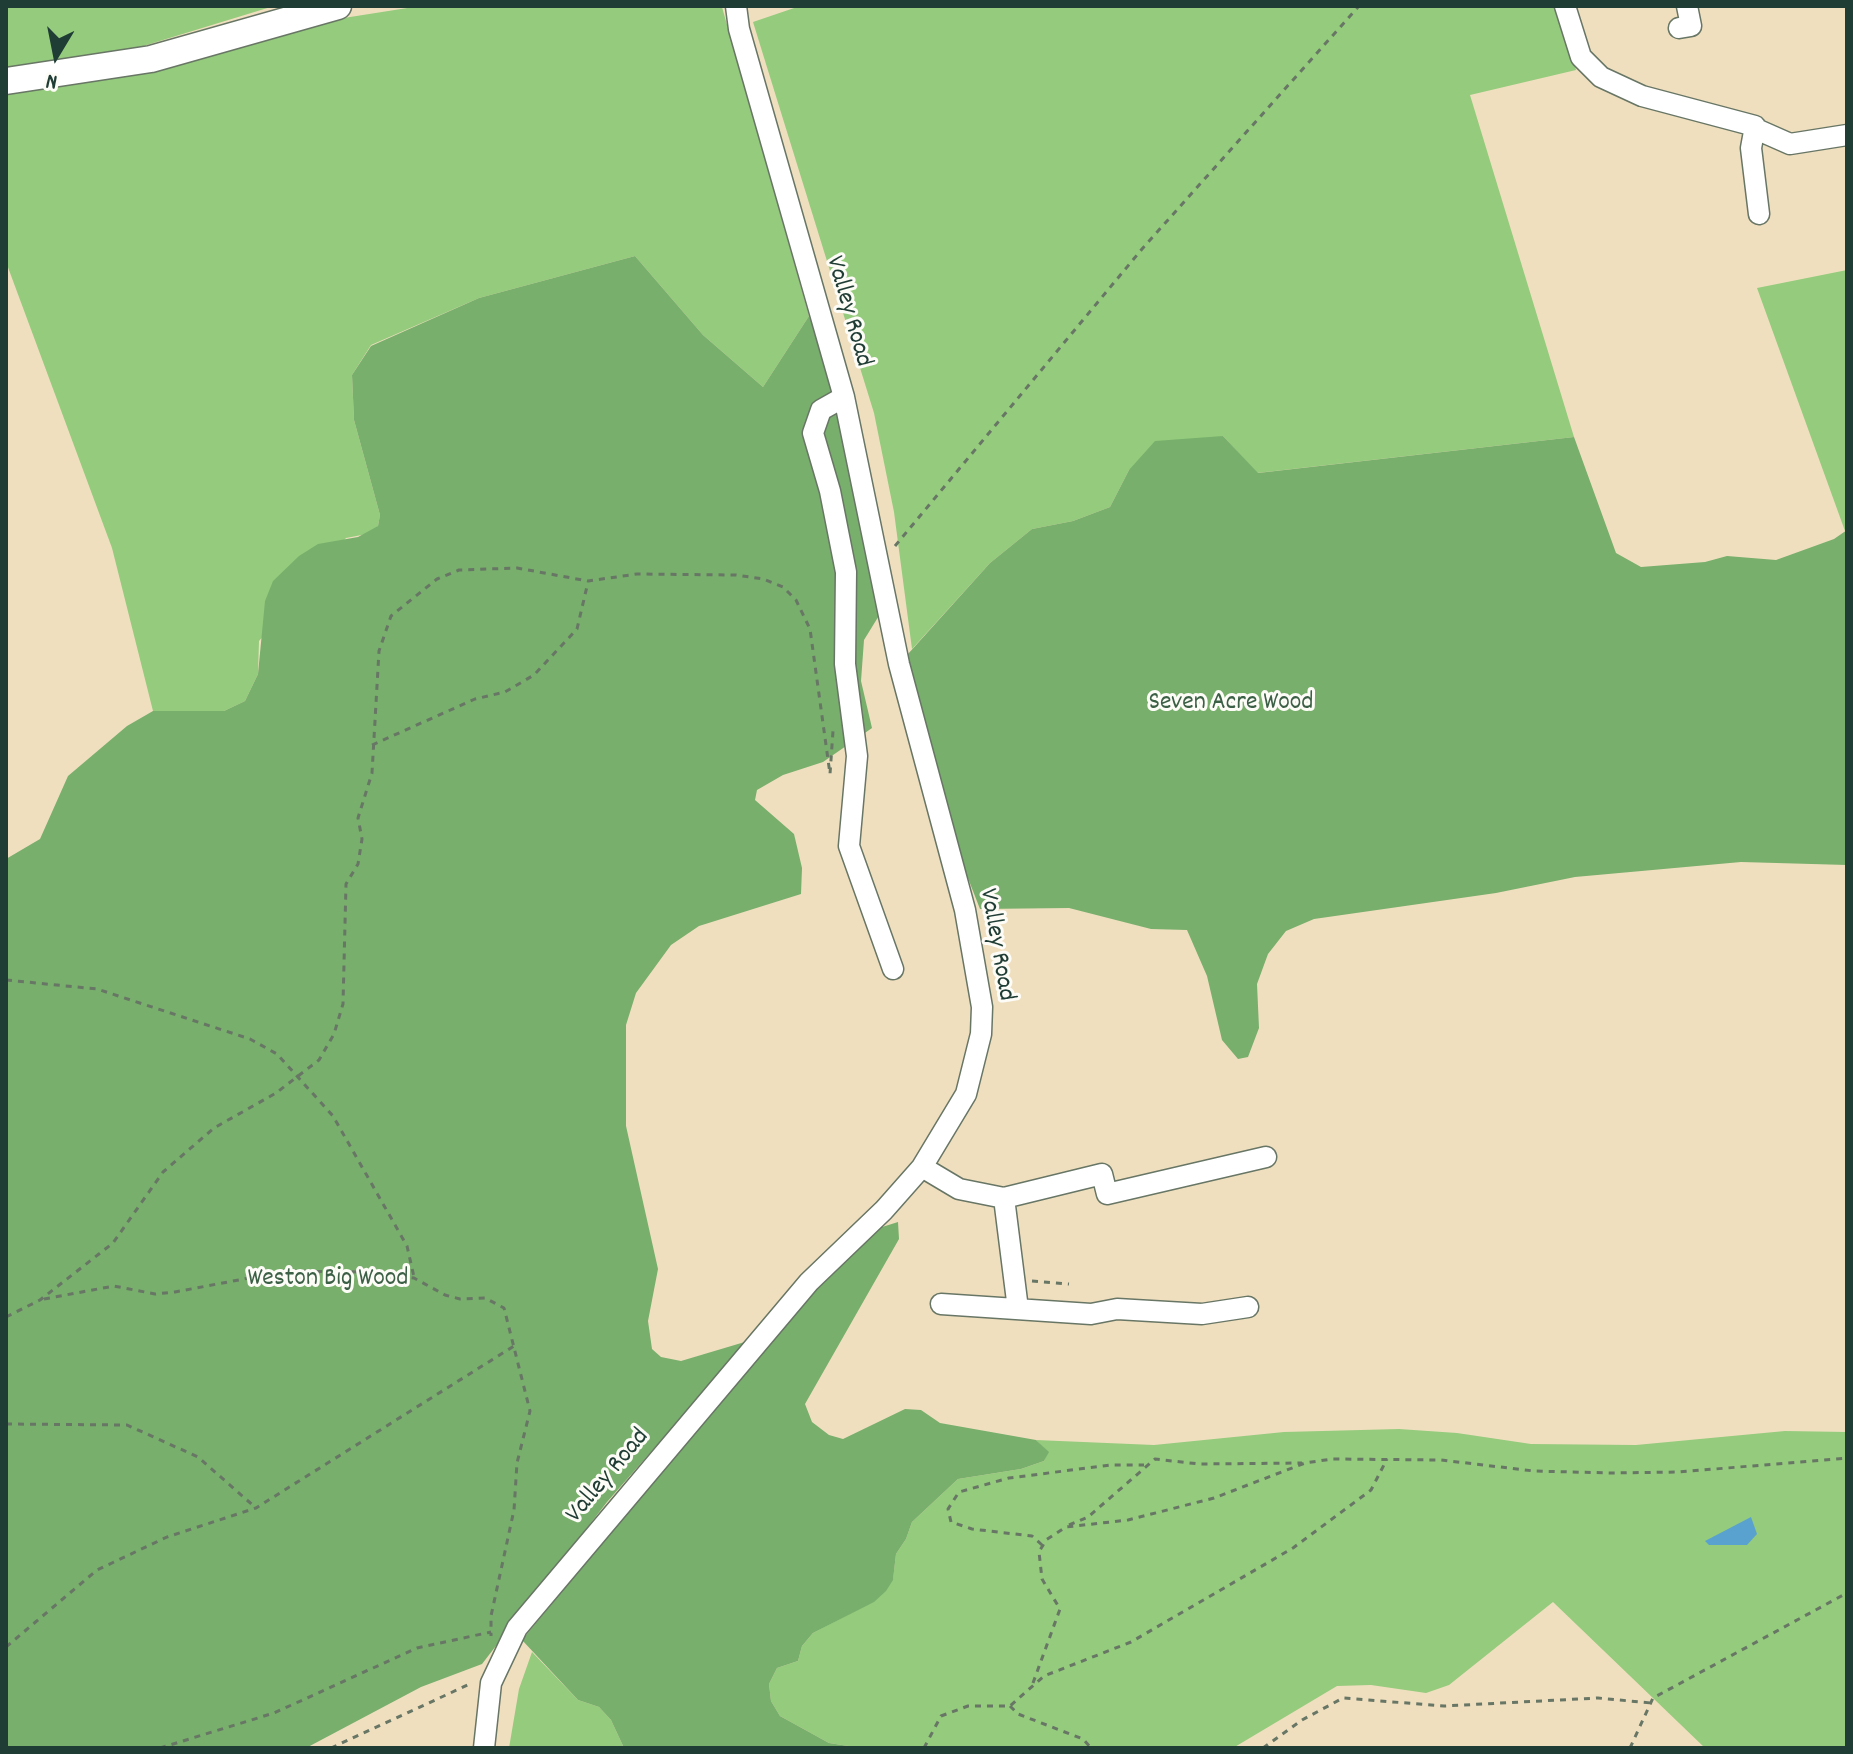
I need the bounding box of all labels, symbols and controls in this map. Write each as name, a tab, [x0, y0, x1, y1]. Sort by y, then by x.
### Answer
north arrow	[16, 16, 96, 96]
text: N	[44, 64, 60, 96]
street label: Valley Road	[816, 253, 878, 371]
park label: Seven Acre Wood	[1148, 688, 1314, 720]
street label: Valley Road	[970, 886, 1020, 1004]
park label: Weston Big Wood	[247, 1264, 409, 1296]
street label: Valley Road	[561, 1423, 657, 1531]

